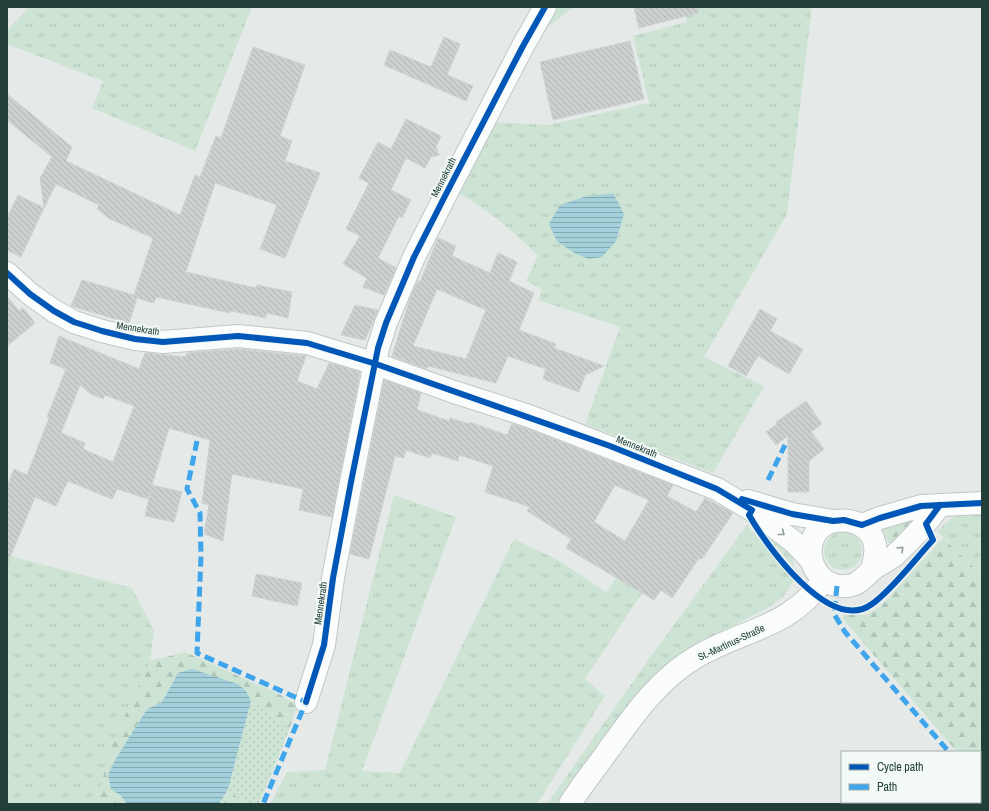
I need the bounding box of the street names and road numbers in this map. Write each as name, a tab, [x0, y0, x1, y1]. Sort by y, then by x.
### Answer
street label: Mennekrath	[428, 155, 459, 199]
street label: Mennekrath	[116, 319, 160, 338]
street label: Mennekrath	[614, 432, 659, 461]
street label: Mennekrath	[311, 581, 330, 625]
street label: St.-Martinus-Straße	[696, 621, 767, 664]

